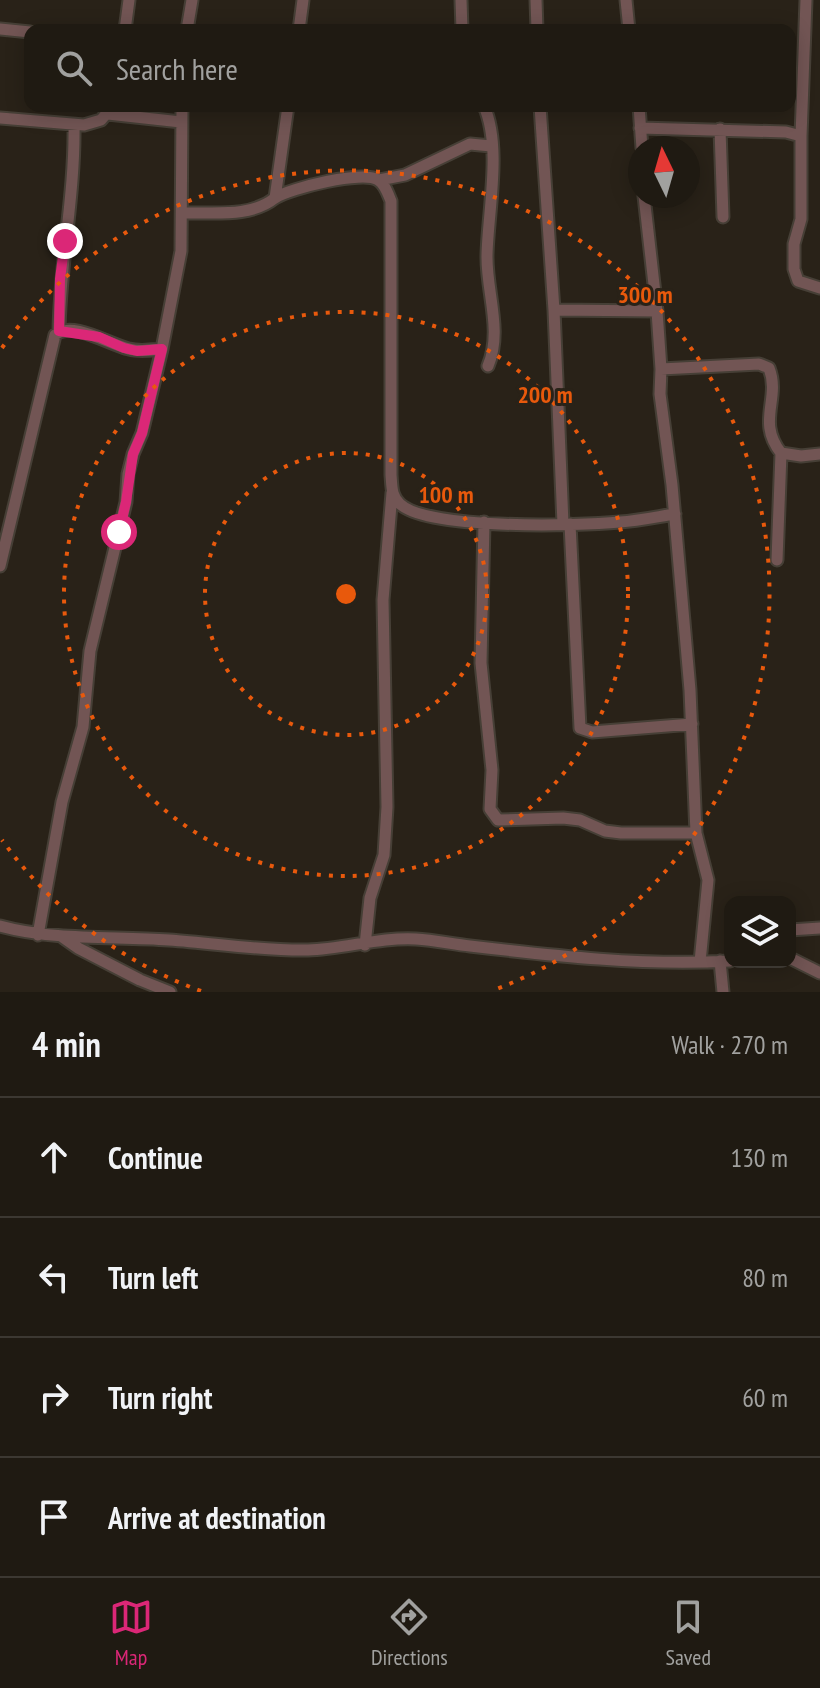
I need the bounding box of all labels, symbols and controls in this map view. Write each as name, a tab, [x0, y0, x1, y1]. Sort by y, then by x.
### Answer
search box	[24, 24, 796, 112]
icon: search	[52, 46, 96, 90]
text: Search here	[116, 49, 238, 88]
north arrow	[628, 136, 700, 208]
route end	[47, 223, 83, 259]
text: 300 m	[617, 279, 673, 310]
text: 200 m	[517, 379, 573, 410]
text: 100 m	[418, 479, 474, 510]
route start	[101, 514, 137, 550]
centre of rings	[332, 580, 360, 608]
map controls	[724, 896, 796, 968]
button: layers	[724, 896, 796, 968]
text: 4 min	[32, 1022, 101, 1066]
text: Walk · 270 m	[671, 1028, 788, 1061]
icon: ahead	[32, 1135, 76, 1179]
text: Continue	[108, 1138, 203, 1177]
text: 130 m	[730, 1141, 788, 1174]
icon: left	[32, 1255, 76, 1299]
text: Turn left	[108, 1258, 198, 1297]
text: 80 m	[742, 1261, 788, 1294]
icon: right	[32, 1375, 76, 1419]
text: Turn right	[108, 1378, 212, 1417]
text: 60 m	[742, 1381, 788, 1414]
icon: arrive	[32, 1495, 76, 1539]
text: Arrive at destination	[108, 1498, 326, 1537]
tab: Map	[109, 1595, 153, 1671]
tab: Directions	[371, 1595, 448, 1671]
tab: Saved	[666, 1595, 711, 1671]

